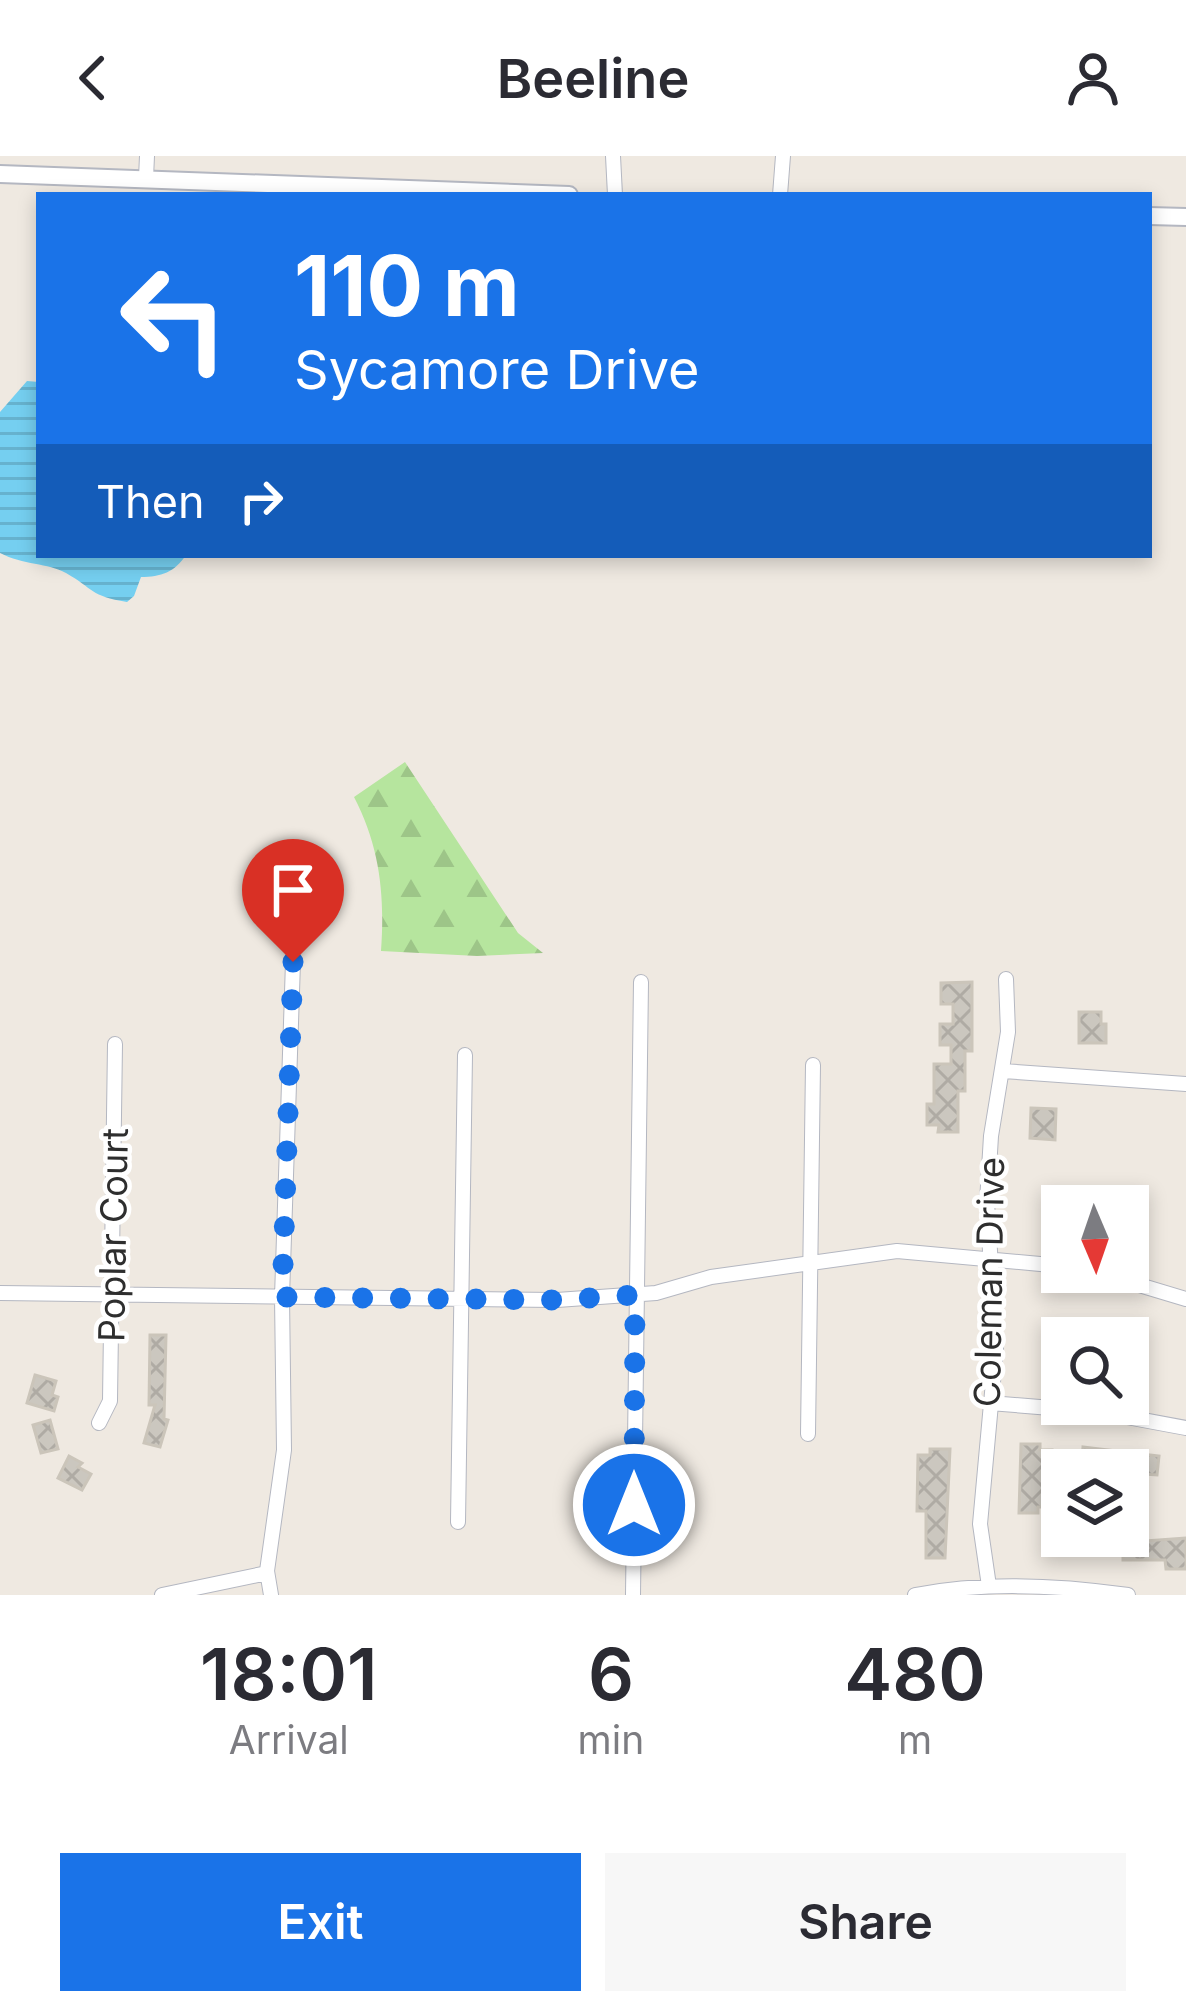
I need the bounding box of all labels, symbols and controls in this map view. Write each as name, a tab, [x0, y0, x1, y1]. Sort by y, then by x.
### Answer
icon: back	[60, 45, 126, 111]
icon: person	[1060, 45, 1126, 111]
text: Beeline	[497, 46, 689, 111]
text: 110 m	[294, 235, 520, 336]
icon: left	[96, 240, 252, 396]
text: Sycamore Drive	[294, 337, 699, 402]
icon: right	[228, 468, 294, 534]
text: Then	[96, 474, 204, 529]
pin	[242, 839, 344, 962]
icon: arrive	[260, 857, 326, 923]
street label: Poplar Court	[89, 1127, 137, 1342]
street label: Coleman Drive	[965, 1157, 1013, 1407]
north arrow	[1041, 1185, 1149, 1293]
map controls	[1041, 1185, 1149, 1557]
button: search	[1041, 1317, 1149, 1425]
position arrow	[571, 1442, 697, 1568]
button: layers	[1041, 1449, 1149, 1557]
text: 18:01	[200, 1630, 378, 1717]
text: 6	[588, 1630, 634, 1717]
text: 480	[844, 1630, 986, 1717]
text: Arrival	[229, 1716, 349, 1763]
text: min	[578, 1716, 644, 1763]
text: m	[898, 1716, 932, 1763]
button: Exit	[60, 1853, 581, 1991]
button: Share	[605, 1853, 1126, 1991]

